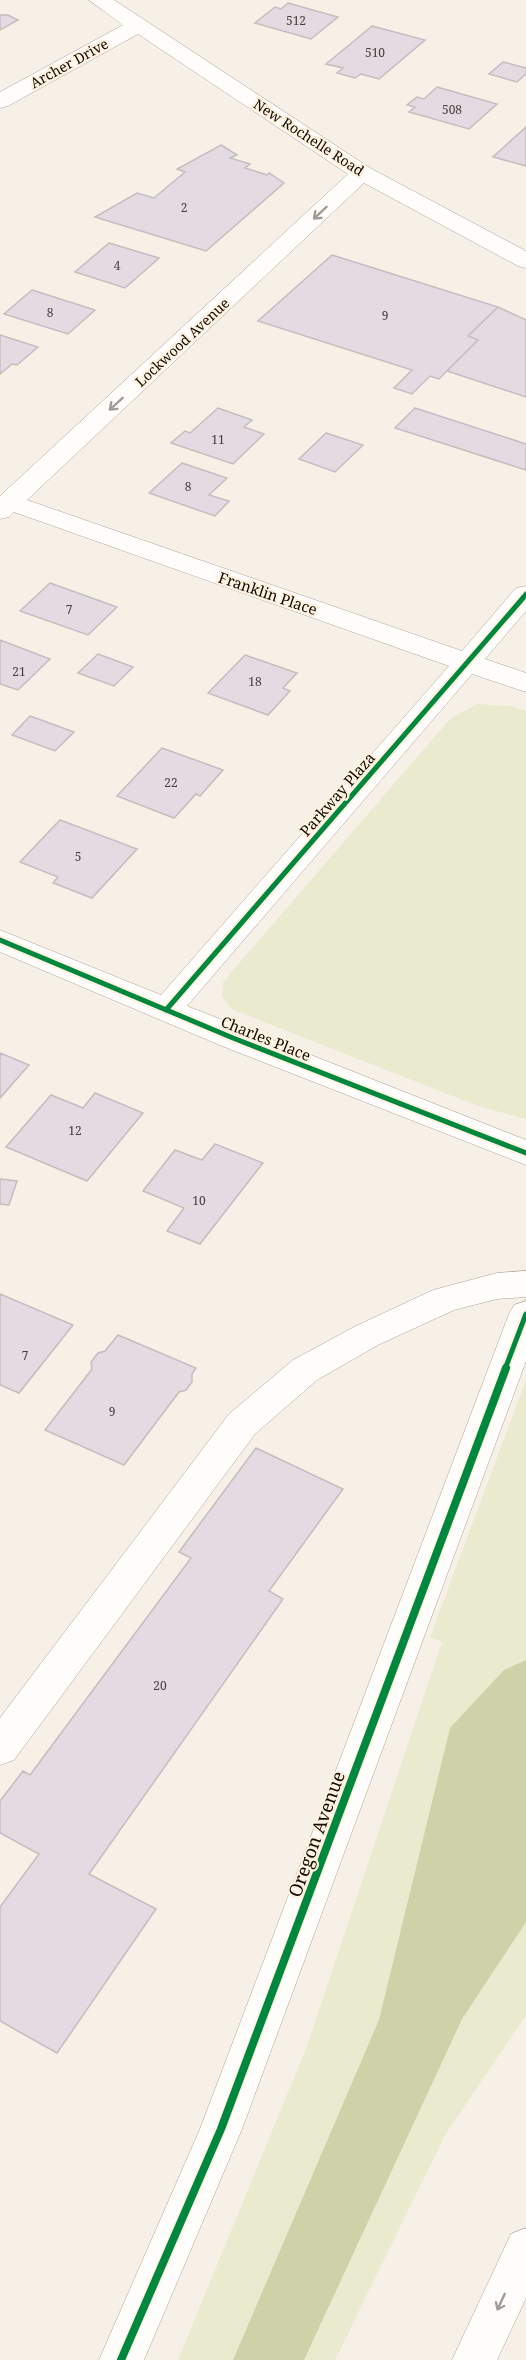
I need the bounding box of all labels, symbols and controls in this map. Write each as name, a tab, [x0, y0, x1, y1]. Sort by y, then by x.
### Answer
house number: 512	[286, 12, 306, 29]
street label: Archer Drive	[26, 34, 112, 92]
house number: 510	[365, 44, 385, 61]
street label: New Rochelle Road	[250, 94, 368, 180]
house number: 508	[442, 101, 462, 118]
house number: 2	[181, 199, 187, 216]
one-way arrow	[312, 206, 327, 220]
house number: 4	[114, 257, 121, 274]
street label: Lockwood Avenue	[131, 293, 233, 391]
house number: 8	[47, 304, 54, 321]
house number: 9	[382, 307, 388, 324]
one-way arrow	[109, 396, 124, 410]
house number: 11	[211, 431, 225, 448]
house number: 8	[185, 478, 192, 495]
street label: Franklin Place	[216, 567, 320, 619]
house number: 7	[66, 601, 73, 618]
house number: 21	[12, 663, 26, 680]
house number: 18	[248, 673, 262, 690]
street label: Parkway Plaza	[295, 748, 379, 840]
house number: 22	[164, 774, 178, 791]
house number: 5	[75, 848, 81, 865]
street label: Charles Place	[218, 1011, 314, 1065]
house number: 12	[68, 1122, 82, 1139]
house number: 10	[192, 1192, 206, 1209]
house number: 7	[22, 1347, 29, 1364]
house number: 9	[109, 1403, 115, 1420]
house number: 20	[153, 1677, 167, 1694]
street label: Oregon Avenue	[282, 1768, 350, 1900]
one-way arrow	[495, 2292, 507, 2310]

